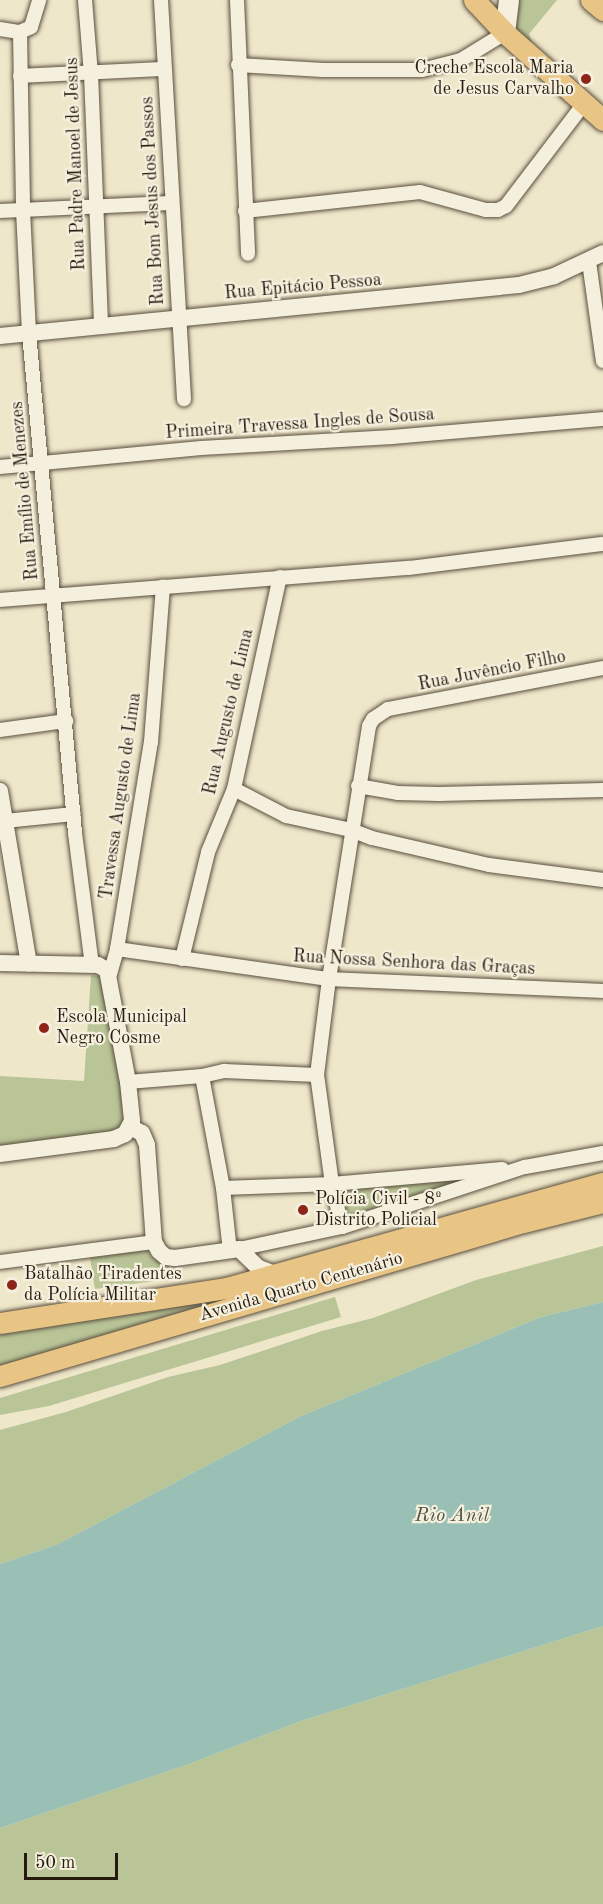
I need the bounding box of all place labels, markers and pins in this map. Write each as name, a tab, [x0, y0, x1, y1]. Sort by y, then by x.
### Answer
place label: Creche Escola Maria de Jesus Carvalho	[414, 58, 574, 100]
marker: Creche Escola Maria de Jesus Carvalho	[579, 72, 593, 86]
place label: Escola Municipal Negro Cosme	[56, 1007, 187, 1050]
marker: Escola Municipal Negro Cosme	[37, 1021, 51, 1035]
place label: Polícia Civil - 8º Distrito Policial	[315, 1189, 442, 1232]
marker: Polícia Civil - 8º Distrito Policial	[296, 1203, 310, 1217]
place label: Batalhão Tiradentes da Polícia Militar	[24, 1264, 182, 1306]
marker: Batalhão Tiradentes da Polícia Militar	[5, 1278, 19, 1292]

